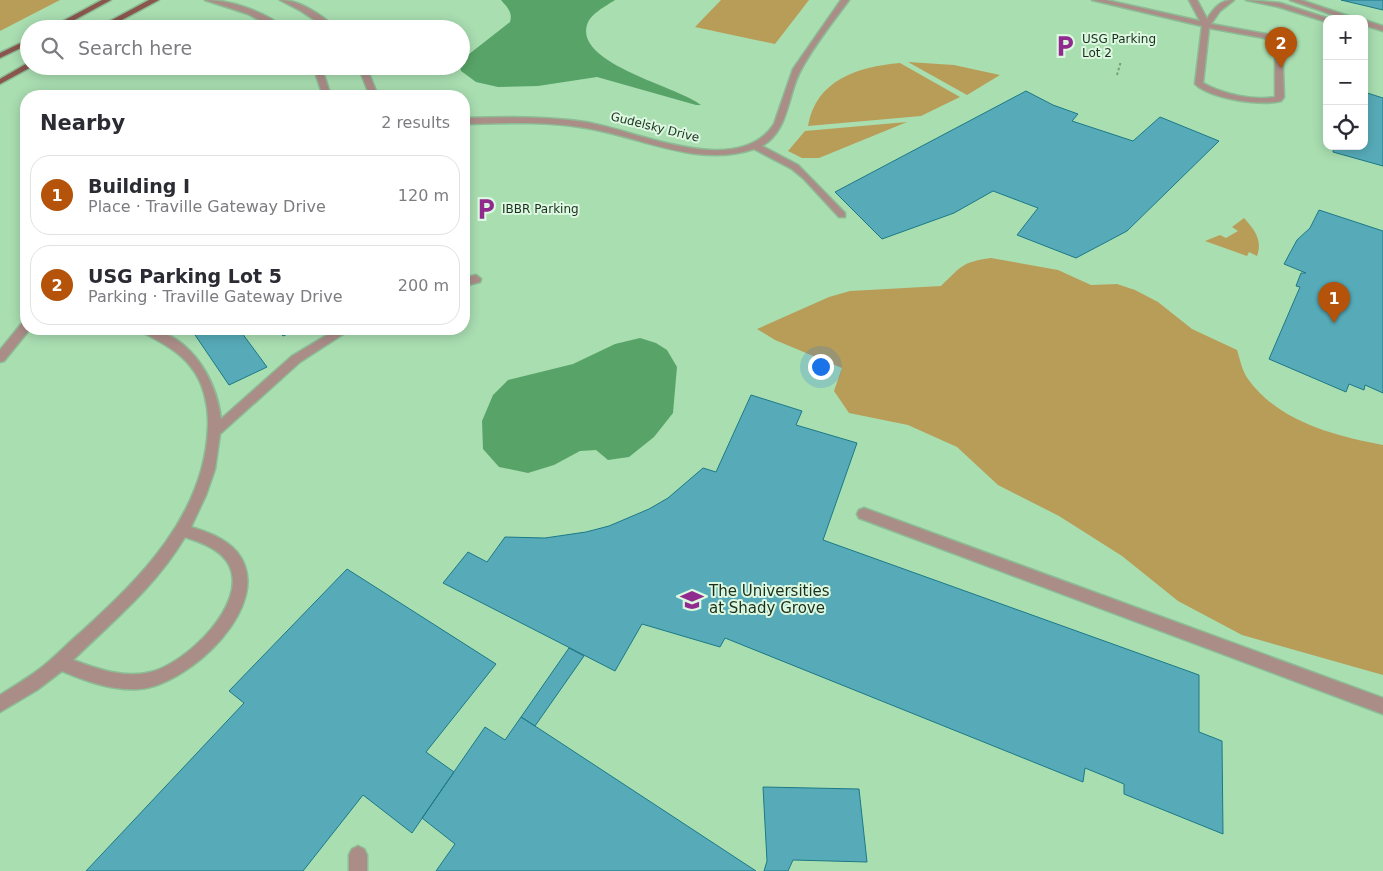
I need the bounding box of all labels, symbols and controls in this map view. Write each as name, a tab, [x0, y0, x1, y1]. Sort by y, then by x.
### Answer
map controls	[1323, 15, 1368, 150]
button: +	[1323, 15, 1368, 60]
search box	[20, 20, 470, 75]
pin: 2	[1265, 27, 1297, 68]
place label: USG Parking Lot 2	[1082, 32, 1156, 60]
parking icon: USG Parking Lot 2	[1052, 33, 1078, 59]
icon: search	[38, 34, 66, 62]
text: Search here	[78, 37, 192, 59]
button: −	[1323, 60, 1368, 105]
button: locate	[1323, 105, 1368, 150]
street label: Gudelsky Drive	[609, 109, 701, 145]
text: Nearby	[40, 111, 125, 135]
text: 2 results	[381, 113, 450, 132]
text: Building I	[88, 175, 190, 197]
text: 1	[51, 186, 63, 205]
text: 120 m	[398, 186, 449, 205]
parking icon: IBBR Parking	[473, 196, 499, 222]
text: Place · Traville Gateway Drive	[88, 197, 326, 216]
place label: IBBR Parking	[502, 202, 579, 216]
text: USG Parking Lot 5	[88, 265, 282, 287]
text: 2	[51, 276, 63, 295]
text: 200 m	[398, 276, 449, 295]
pin: 1	[1318, 282, 1350, 323]
text: Parking · Traville Gateway Drive	[88, 287, 343, 306]
your location	[808, 354, 834, 380]
place label: The Universities at Shady Grove	[708, 582, 830, 617]
school or university icon: The Universities at Shady Grove	[679, 587, 705, 613]

